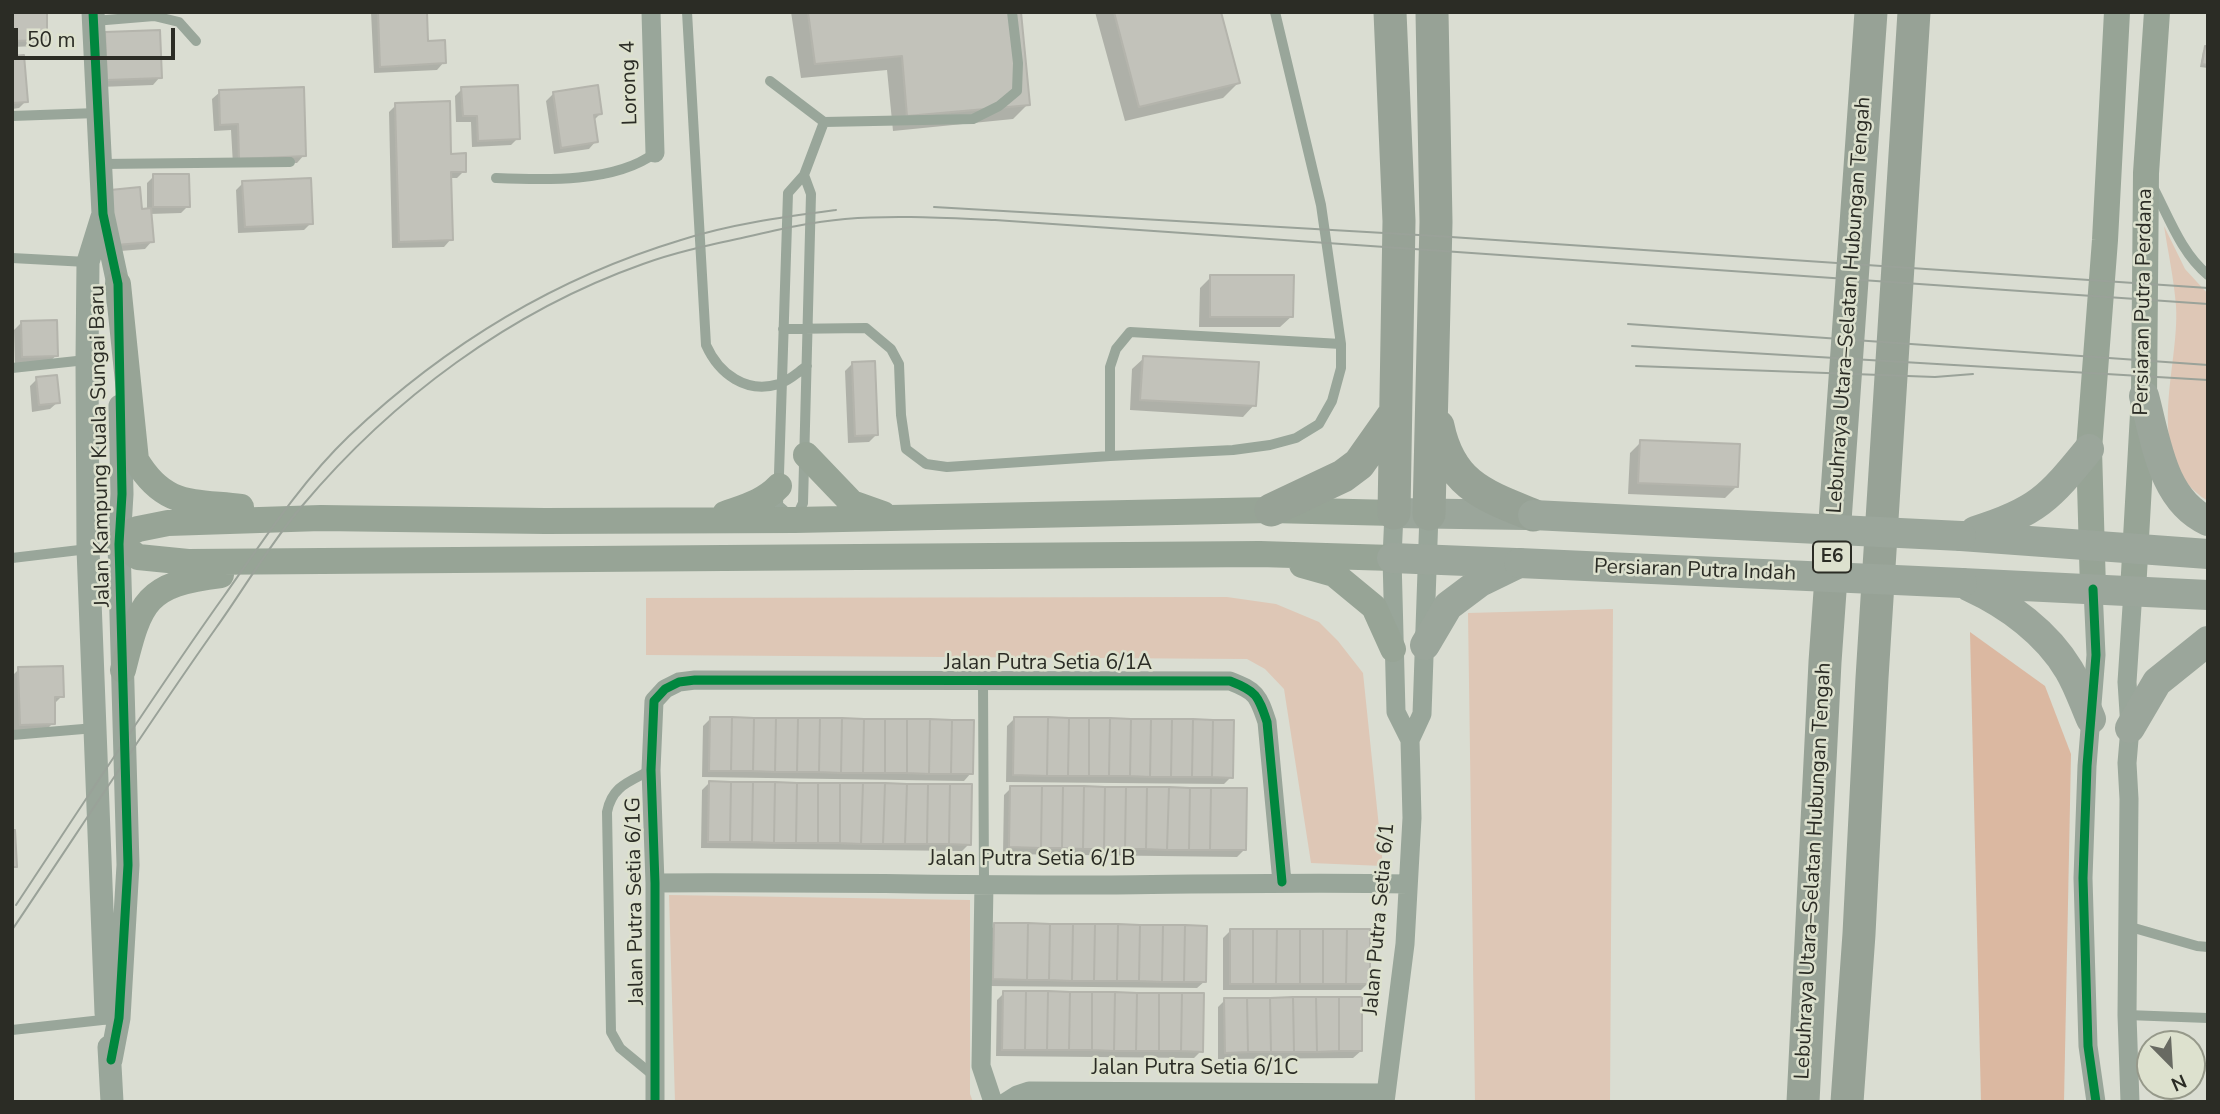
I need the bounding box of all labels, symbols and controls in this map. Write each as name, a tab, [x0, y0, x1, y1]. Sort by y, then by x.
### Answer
scale bar	[18, 14, 178, 58]
text: 50 m	[27, 26, 76, 54]
street label: Lorong 4	[616, 40, 644, 126]
street label: Lebuhraya Utara–Selatan Hubungan Tengah	[1823, 96, 1877, 514]
street label: Persiaran Putra Perdana	[2129, 188, 2159, 416]
street label: Jalan Kampung Kuala Sungai Baru	[86, 285, 116, 607]
road number: E6	[1813, 542, 1851, 572]
street label: Persiaran Putra Indah	[1594, 555, 1796, 587]
street label: Jalan Putra Setia 6/1A	[944, 651, 1152, 677]
street label: Lebuhraya Utara–Selatan Hubungan Tengah	[1790, 662, 1838, 1080]
street label: Jalan Putra Setia 6/1G	[622, 797, 650, 1005]
street label: Jalan Putra Setia 6/1	[1359, 822, 1401, 1016]
street label: Jalan Putra Setia 6/1B	[928, 847, 1136, 873]
north arrow	[2136, 1030, 2206, 1100]
street label: Jalan Putra Setia 6/1C	[1092, 1056, 1298, 1082]
text: N	[2167, 1068, 2191, 1097]

